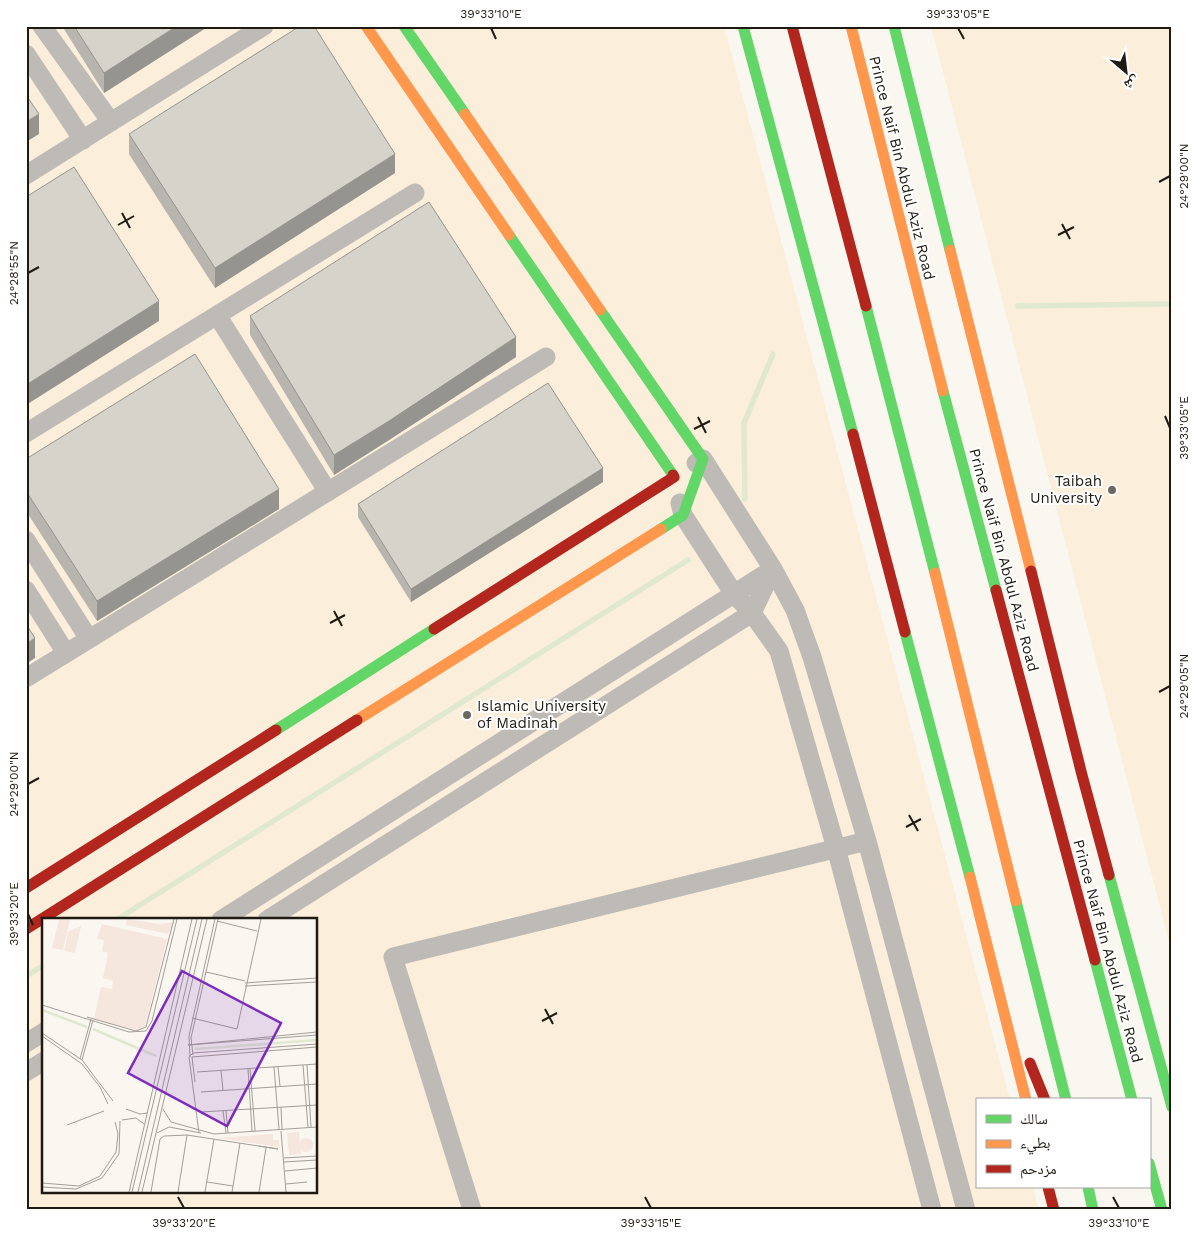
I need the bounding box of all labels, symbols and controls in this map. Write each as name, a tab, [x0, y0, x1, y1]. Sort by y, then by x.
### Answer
text: 39°33'10"E	[460, 7, 522, 21]
text: 39°33'05"E	[926, 7, 990, 21]
north arrow	[1100, 48, 1150, 98]
street label: Prince Naif Bin Abdul Aziz Road	[865, 54, 939, 282]
text: ش	[1121, 72, 1142, 94]
text: 24°29'00"N	[1177, 143, 1191, 209]
text: 24°28'55"N	[7, 241, 21, 305]
text: 39°33'05"E	[1177, 396, 1191, 460]
street label: Prince Naif Bin Abdul Aziz Road	[966, 446, 1042, 674]
place label: Taibah University	[1030, 472, 1102, 507]
marker: Taibah University	[1106, 484, 1118, 496]
text: 24°29'05"N	[1177, 654, 1191, 718]
place label: Islamic University of Madinah	[477, 697, 606, 732]
marker: Islamic University of Madinah	[461, 709, 473, 721]
text: 24°29'00"N	[7, 751, 21, 817]
street label: Prince Naif Bin Abdul Aziz Road	[1070, 837, 1146, 1065]
text: 39°33'20"E	[7, 882, 21, 946]
inset map	[42, 918, 318, 1194]
legend	[976, 1098, 1150, 1188]
text: سالك	[1020, 1110, 1048, 1128]
text: بطيء	[1020, 1134, 1050, 1155]
text: مزدحم	[1020, 1160, 1057, 1179]
text: 39°33'20"E	[152, 1216, 216, 1230]
text: 39°33'15"E	[621, 1216, 682, 1230]
text: 39°33'10"E	[1088, 1216, 1150, 1230]

